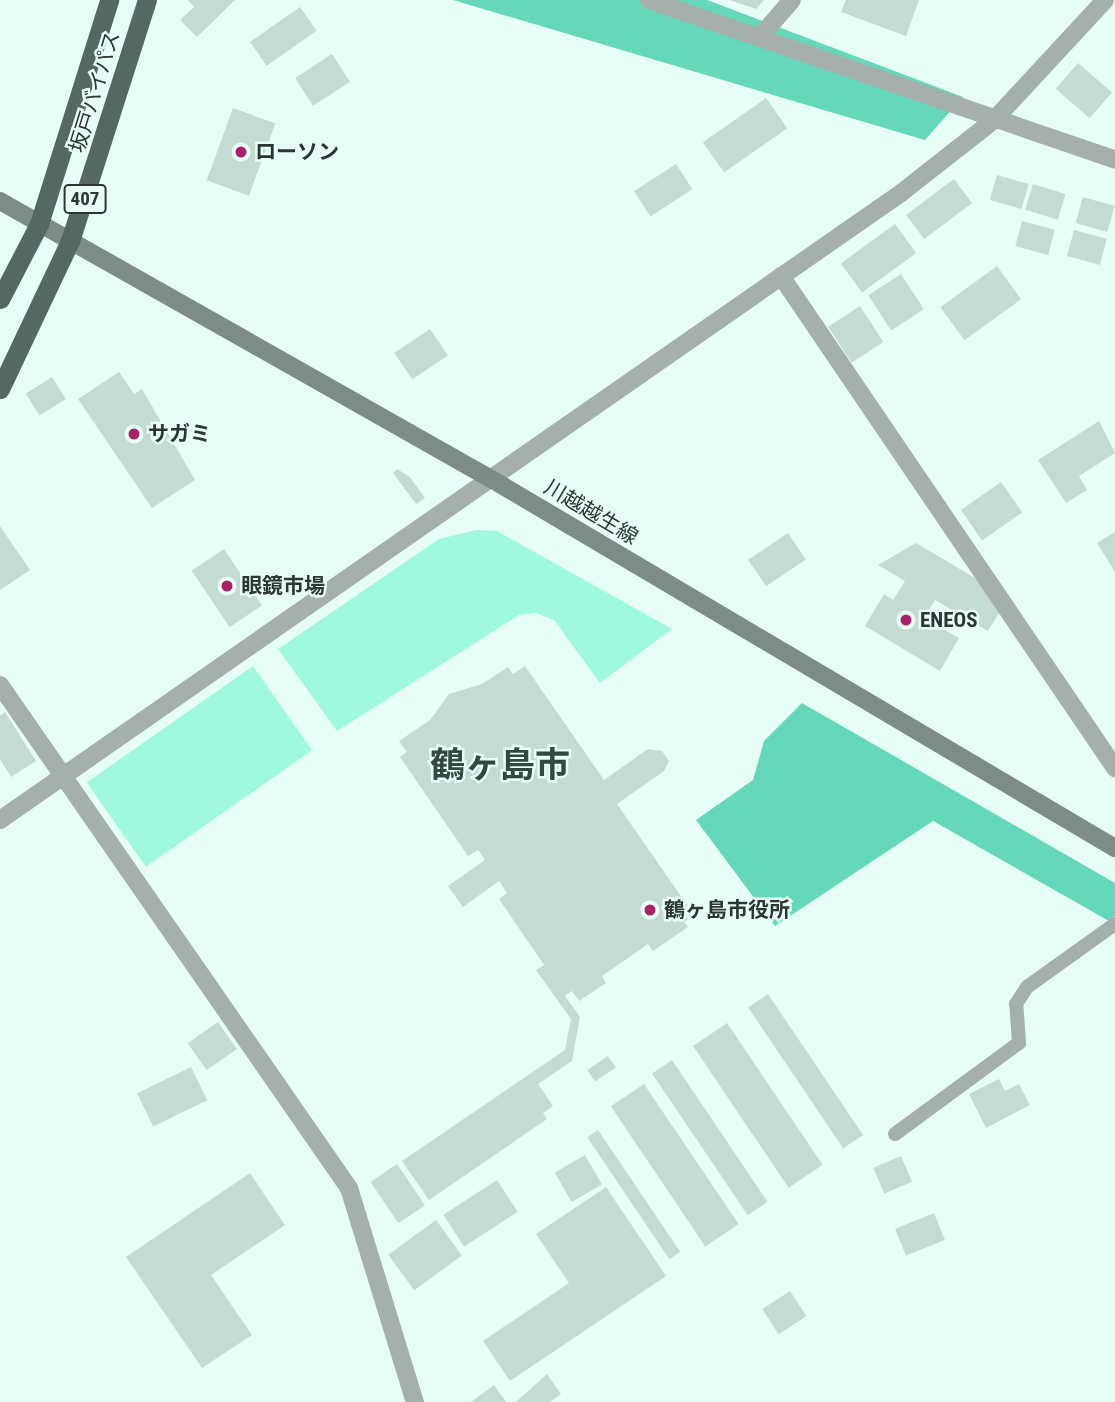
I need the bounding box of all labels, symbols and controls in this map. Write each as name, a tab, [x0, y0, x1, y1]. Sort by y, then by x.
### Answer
street label: 坂戸バイパス	[65, 28, 125, 156]
place label: ローソン	[255, 139, 339, 165]
marker: ローソン	[233, 144, 249, 160]
road number: 407	[62, 183, 108, 214]
place label: サガミ	[148, 421, 211, 447]
marker: サガミ	[126, 426, 142, 442]
street label: 川越越生線	[540, 474, 642, 550]
place label: 眼鏡市場	[241, 573, 325, 599]
marker: 眼鏡市場	[219, 578, 235, 594]
place label: ENEOS	[920, 607, 977, 633]
marker: ENEOS	[898, 612, 914, 628]
district label: 鶴ヶ島市	[430, 745, 570, 787]
place label: 鶴ヶ島市役所	[664, 897, 790, 923]
marker: 鶴ヶ島市役所	[642, 902, 658, 918]

